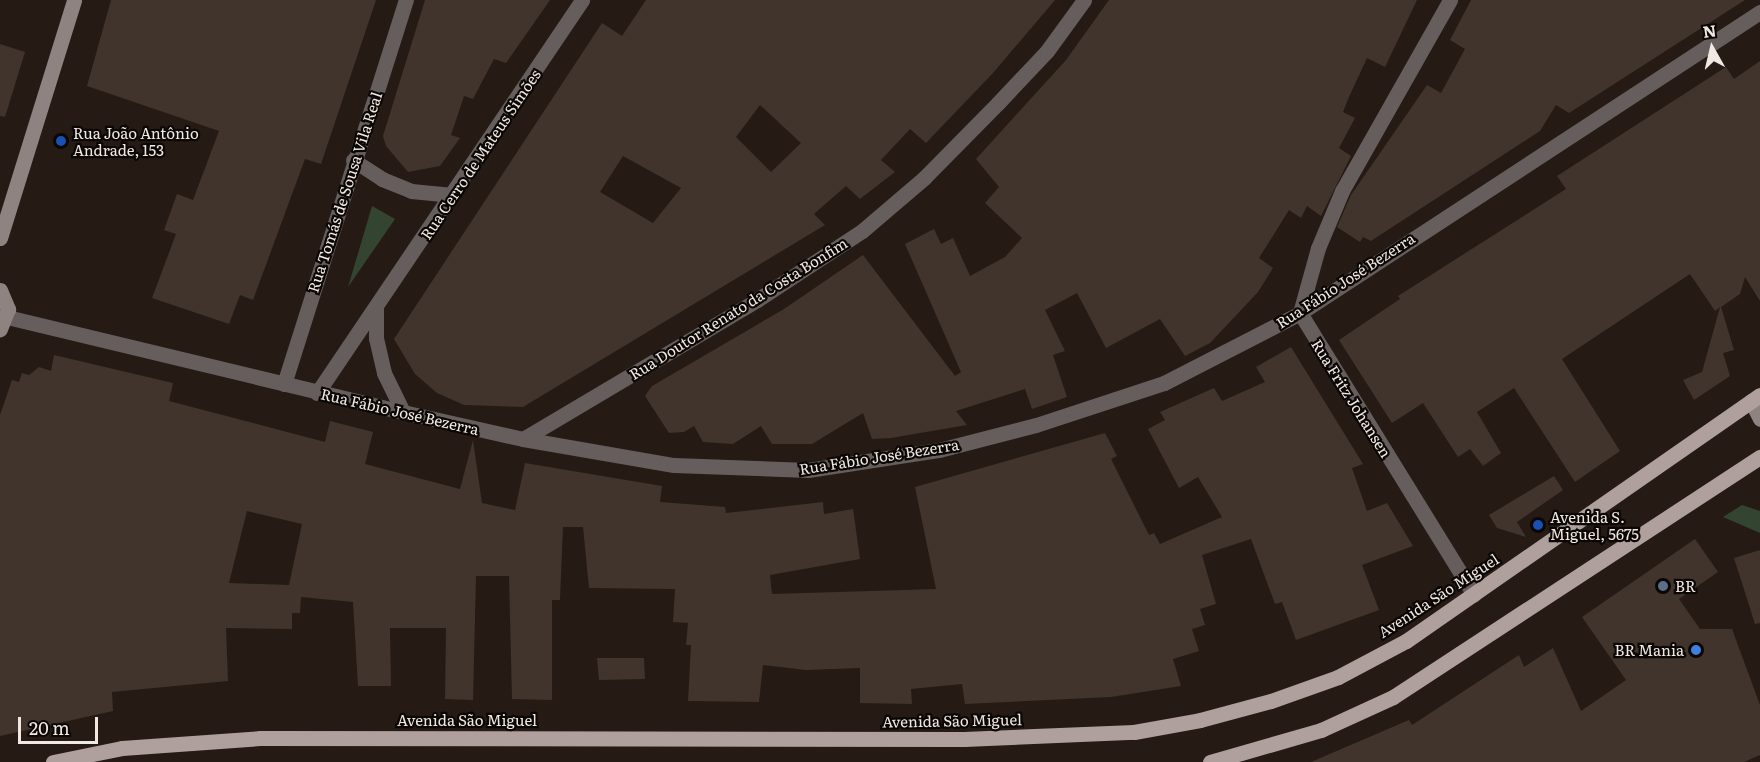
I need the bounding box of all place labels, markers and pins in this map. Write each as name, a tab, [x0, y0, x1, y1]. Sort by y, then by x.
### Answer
place label: Rua João Antônio Andrade, 153	[73, 123, 199, 158]
marker: Rua João Antônio Andrade, 153	[54, 134, 68, 148]
place label: Avenida S. Miguel, 5675	[1550, 507, 1639, 542]
marker: Avenida S. Miguel, 5675	[1531, 518, 1545, 532]
place label: BR	[1675, 577, 1696, 595]
marker: BR	[1656, 579, 1670, 593]
place label: BR Mania	[1615, 641, 1684, 659]
marker: BR Mania	[1689, 643, 1703, 657]

